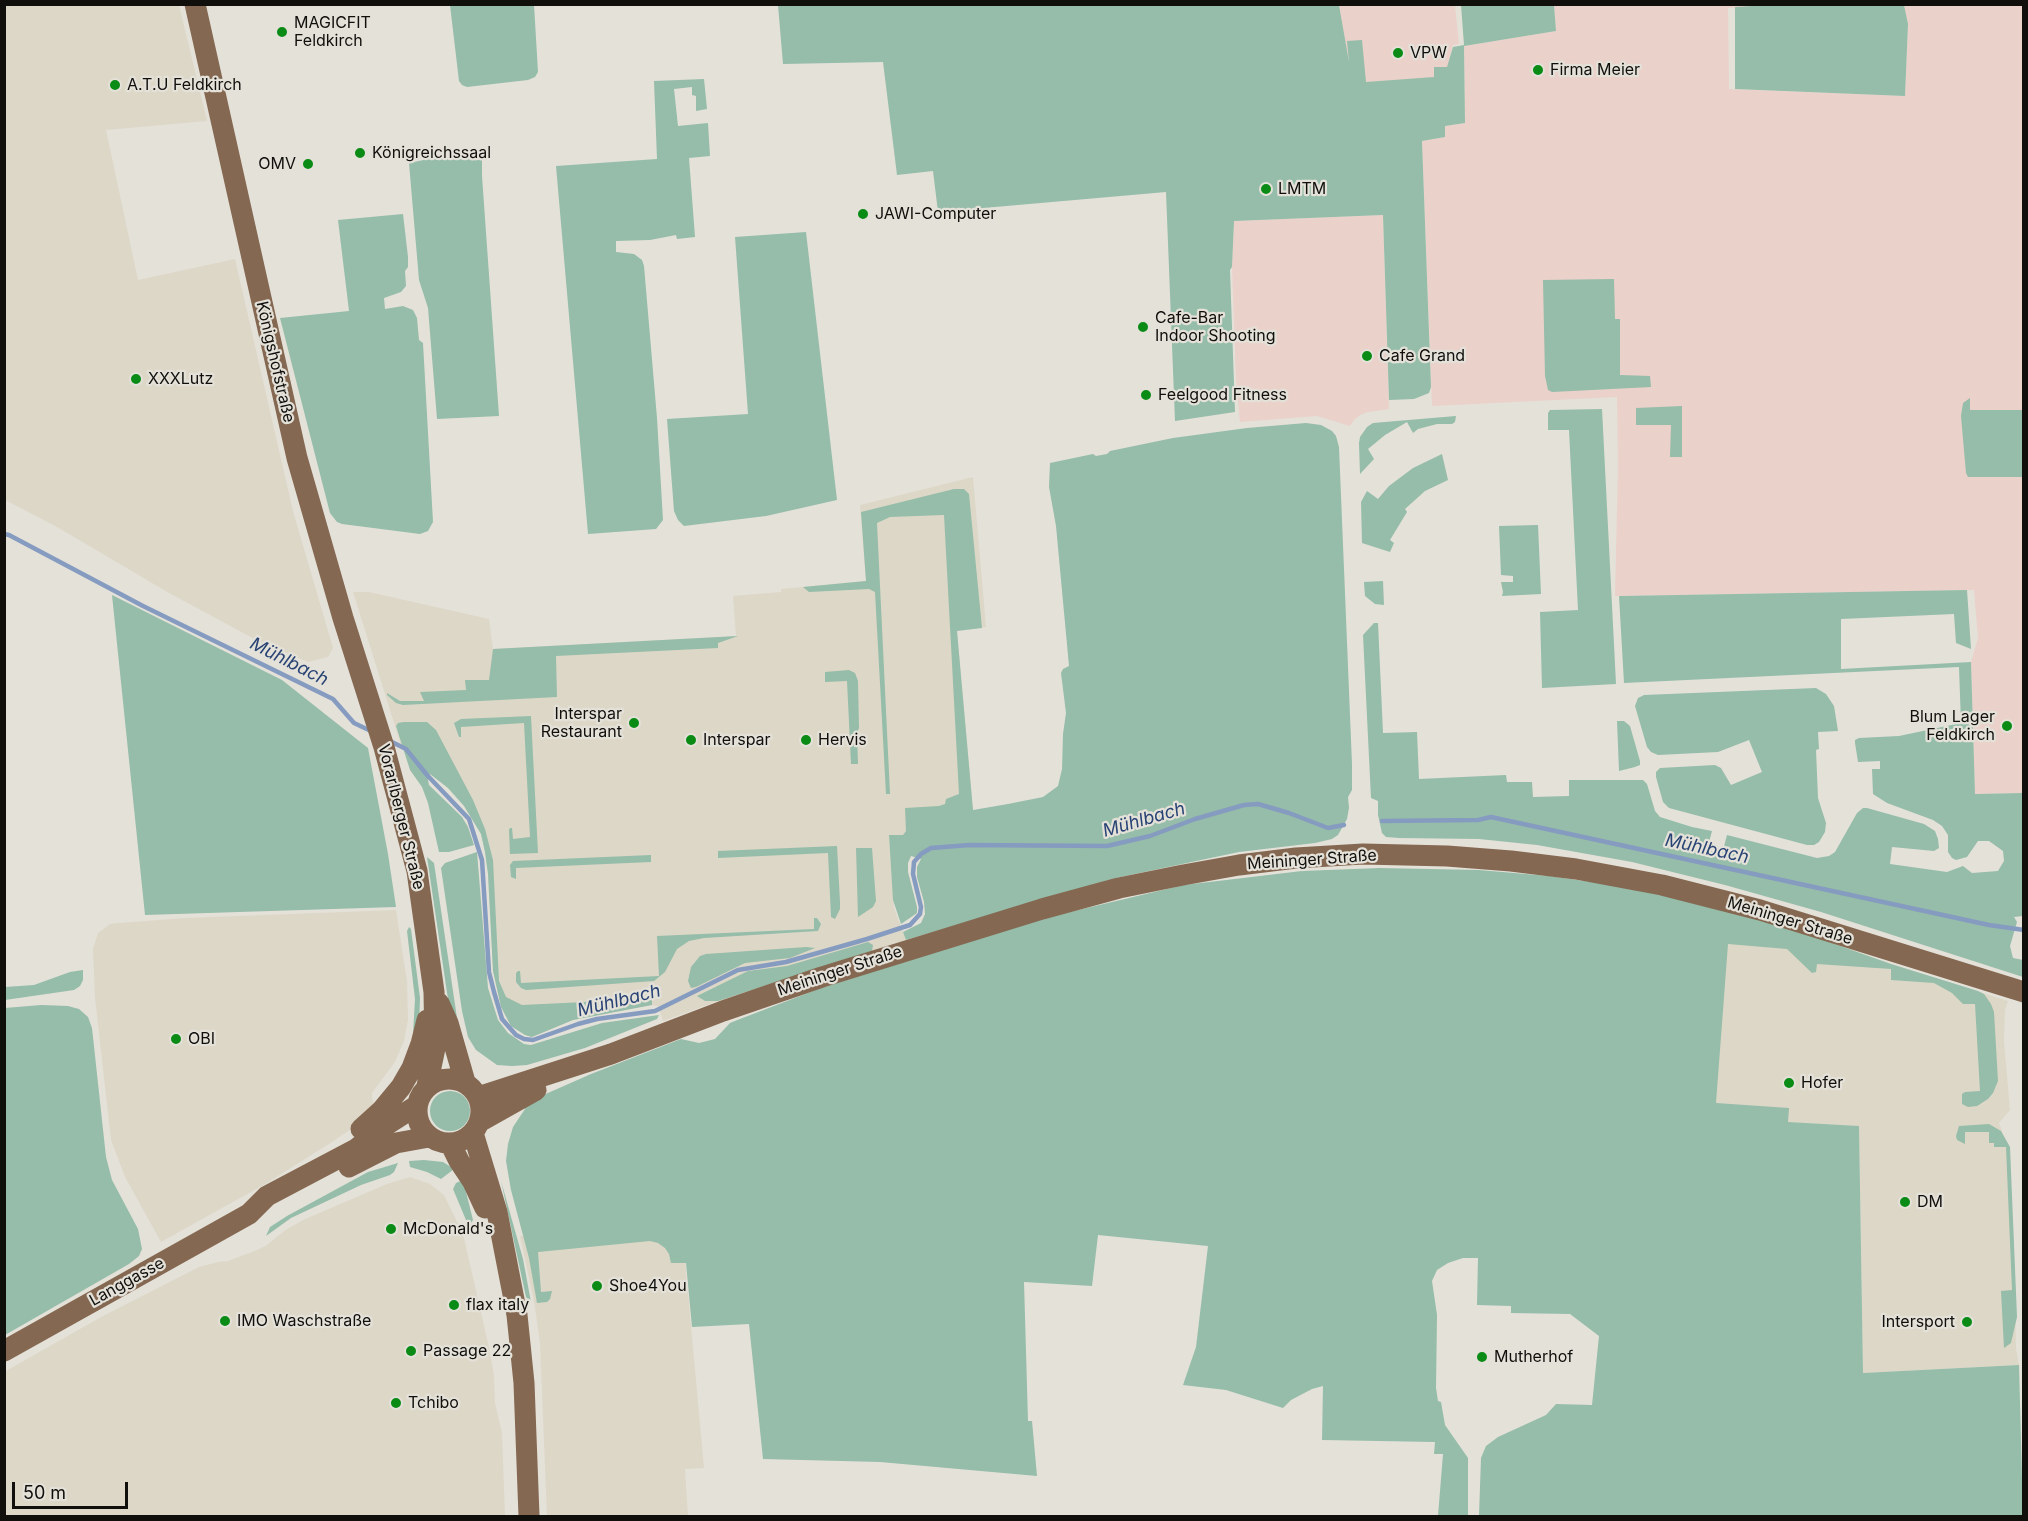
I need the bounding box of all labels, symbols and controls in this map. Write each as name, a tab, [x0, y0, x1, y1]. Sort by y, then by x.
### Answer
place label: MAGICFIT Feldkirch	[294, 13, 371, 51]
marker: MAGICFIT Feldkirch	[275, 25, 289, 39]
place label: VPW	[1410, 43, 1447, 63]
marker: VPW	[1391, 46, 1405, 60]
place label: Firma Meier	[1550, 60, 1640, 80]
marker: Firma Meier	[1531, 63, 1545, 77]
place label: A.T.U Feldkirch	[127, 75, 242, 95]
marker: A.T.U Feldkirch	[108, 78, 122, 92]
place label: Königreichssaal	[372, 143, 491, 163]
marker: Königreichssaal	[353, 146, 367, 160]
place label: OMV	[258, 154, 296, 174]
marker: OMV	[301, 157, 315, 171]
place label: LMTM	[1278, 179, 1326, 199]
marker: LMTM	[1259, 182, 1273, 196]
place label: JAWI-Computer	[875, 204, 996, 224]
marker: JAWI-Computer	[856, 207, 870, 221]
street label: Königshofstraße	[252, 300, 298, 424]
place label: Cafe-Bar Indoor Shooting	[1155, 308, 1276, 346]
marker: Cafe-Bar Indoor Shooting	[1136, 320, 1150, 334]
place label: Cafe Grand	[1379, 346, 1465, 366]
marker: Cafe Grand	[1360, 349, 1374, 363]
place label: XXXLutz	[148, 369, 213, 389]
marker: XXXLutz	[129, 372, 143, 386]
place label: Feelgood Fitness	[1158, 385, 1287, 405]
marker: Feelgood Fitness	[1139, 388, 1153, 402]
water label: Mühlbach	[246, 633, 332, 691]
place label: Interspar Restaurant	[541, 704, 622, 742]
place label: Blum Lager Feldkirch	[1909, 707, 1995, 745]
marker: Interspar Restaurant	[627, 716, 641, 730]
marker: Blum Lager Feldkirch	[2000, 719, 2014, 733]
place label: Interspar	[703, 730, 771, 750]
place label: Hervis	[818, 730, 867, 750]
marker: Interspar	[684, 733, 698, 747]
marker: Hervis	[799, 733, 813, 747]
street label: Vorarlberger Straße	[374, 742, 428, 892]
water label: Mühlbach	[1100, 798, 1188, 842]
water label: Mühlbach	[1663, 830, 1751, 868]
street label: Meininger Straße	[1247, 846, 1377, 874]
street label: Meininger Straße	[1725, 893, 1855, 949]
street label: Meininger Straße	[775, 942, 905, 1000]
water label: Mühlbach	[575, 980, 663, 1022]
place label: OBI	[188, 1029, 215, 1049]
marker: OBI	[169, 1032, 183, 1046]
place label: Hofer	[1801, 1073, 1843, 1093]
marker: Hofer	[1782, 1076, 1796, 1090]
place label: DM	[1917, 1192, 1943, 1212]
marker: DM	[1898, 1195, 1912, 1209]
place label: McDonald's	[403, 1219, 493, 1239]
marker: McDonald's	[384, 1222, 398, 1236]
street label: Langgasse	[86, 1254, 168, 1310]
place label: Shoe4You	[609, 1276, 687, 1296]
marker: Shoe4You	[590, 1279, 604, 1293]
place label: flax italy	[466, 1295, 529, 1315]
marker: flax italy	[447, 1298, 461, 1312]
place label: IMO Waschstraße	[237, 1311, 371, 1331]
place label: Intersport	[1881, 1312, 1955, 1332]
marker: IMO Waschstraße	[218, 1314, 232, 1328]
marker: Intersport	[1960, 1315, 1974, 1329]
place label: Passage 22	[423, 1341, 511, 1361]
marker: Passage 22	[404, 1344, 418, 1358]
place label: Mutherhof	[1494, 1347, 1573, 1367]
marker: Mutherhof	[1475, 1350, 1489, 1364]
place label: Tchibo	[408, 1393, 459, 1413]
marker: Tchibo	[389, 1396, 403, 1410]
scale bar	[15, 1470, 130, 1508]
text: 50 m	[23, 1482, 66, 1503]

